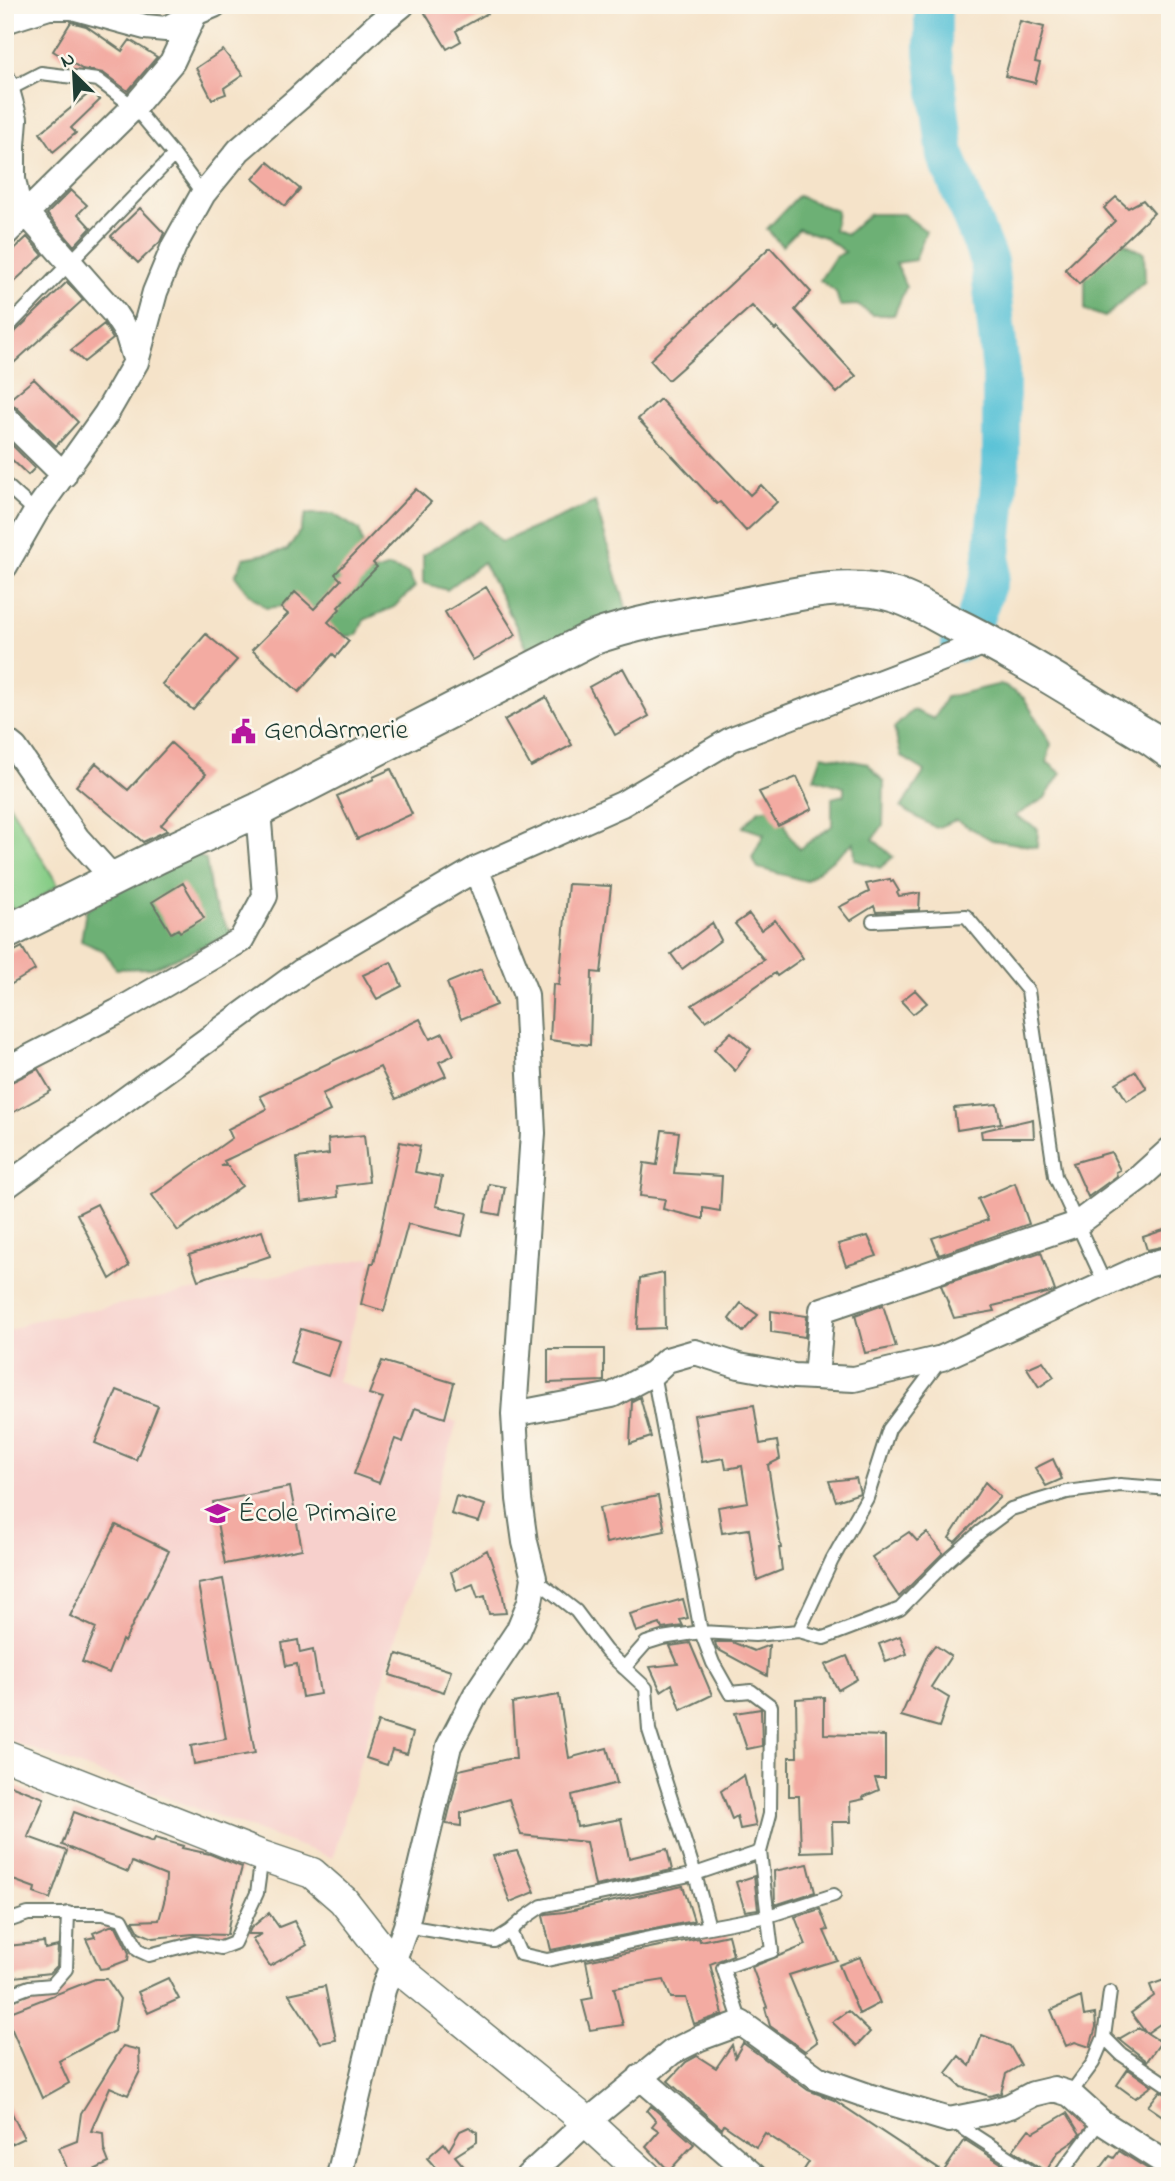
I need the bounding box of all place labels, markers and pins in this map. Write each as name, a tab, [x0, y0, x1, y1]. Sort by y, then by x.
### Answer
place label: Gendarmerie	[264, 711, 408, 752]
public building icon: Gendarmerie	[230, 717, 258, 745]
place label: École Primaire	[238, 1494, 397, 1535]
school or university icon: École Primaire	[204, 1500, 232, 1528]

